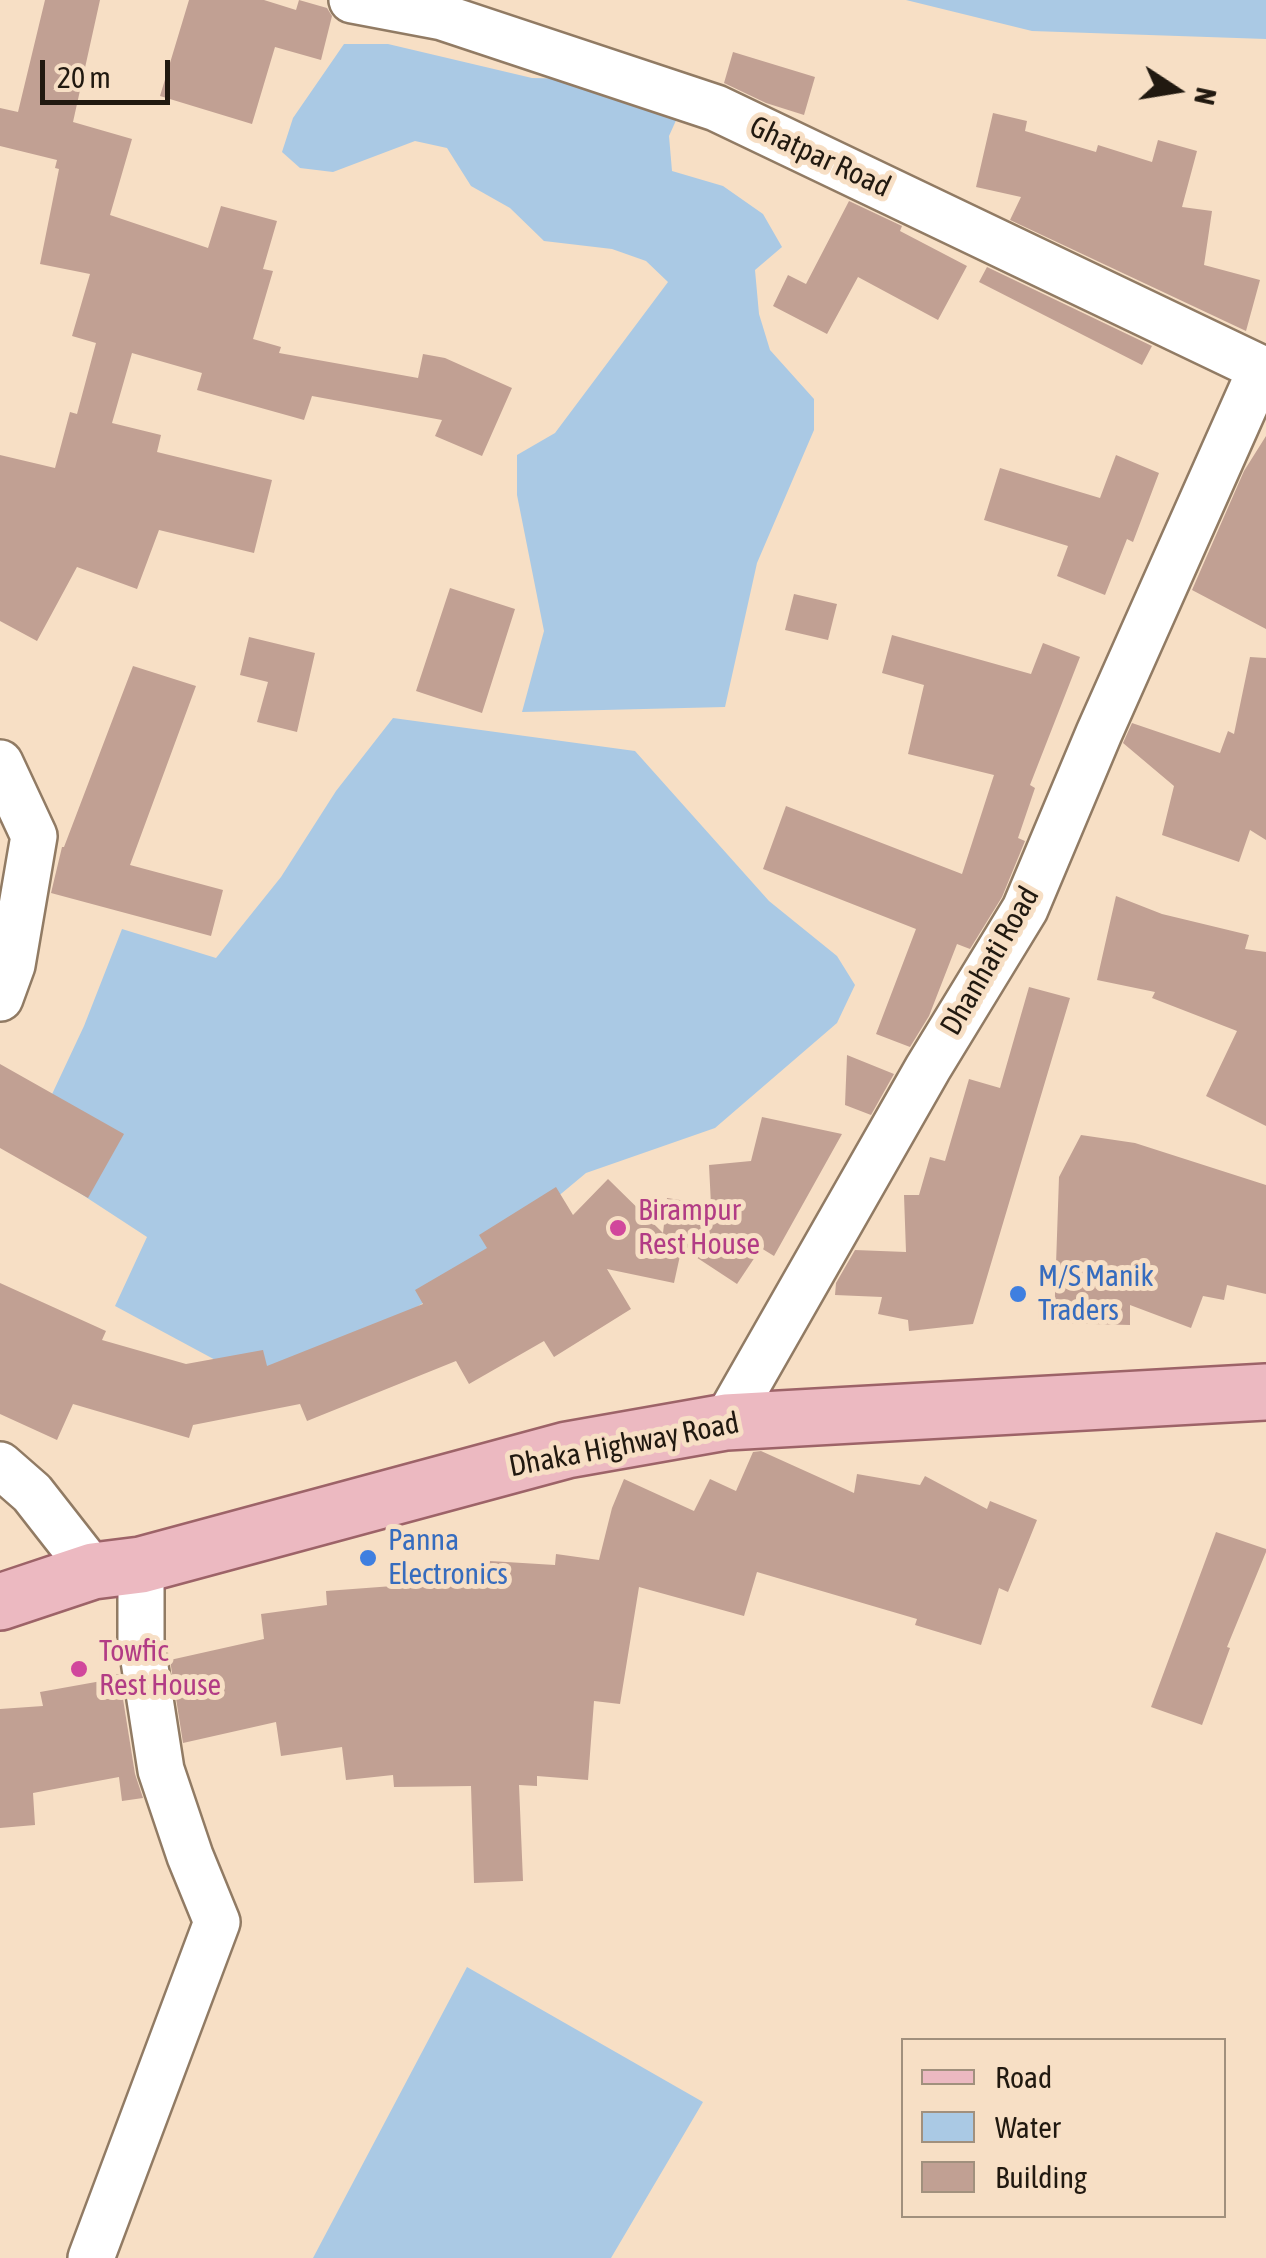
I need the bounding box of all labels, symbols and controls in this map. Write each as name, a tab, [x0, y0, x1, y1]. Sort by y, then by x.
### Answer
scale bar	[45, 40, 175, 102]
north arrow	[1126, 40, 1226, 140]
text: 20 m	[57, 60, 111, 94]
text: N	[1188, 85, 1223, 108]
street label: Ghatpar Road	[744, 109, 896, 205]
street label: Dhanhati Road	[933, 880, 1047, 1042]
place label: Birampur Rest House	[638, 1193, 760, 1264]
marker: Birampur Rest House	[607, 1217, 629, 1239]
place label: M/S Manik Traders	[1038, 1259, 1154, 1330]
marker: M/S Manik Traders	[1007, 1283, 1029, 1305]
street label: Dhaka Highway Road	[506, 1405, 742, 1485]
place label: Panna Electronics	[388, 1523, 508, 1594]
marker: Panna Electronics	[357, 1547, 379, 1569]
place label: Towfic Rest House	[99, 1634, 221, 1704]
marker: Towfic Rest House	[68, 1658, 90, 1680]
legend	[901, 2038, 1226, 2218]
text: Road	[995, 2060, 1052, 2094]
text: Water	[995, 2110, 1061, 2144]
text: Building	[995, 2160, 1087, 2194]

